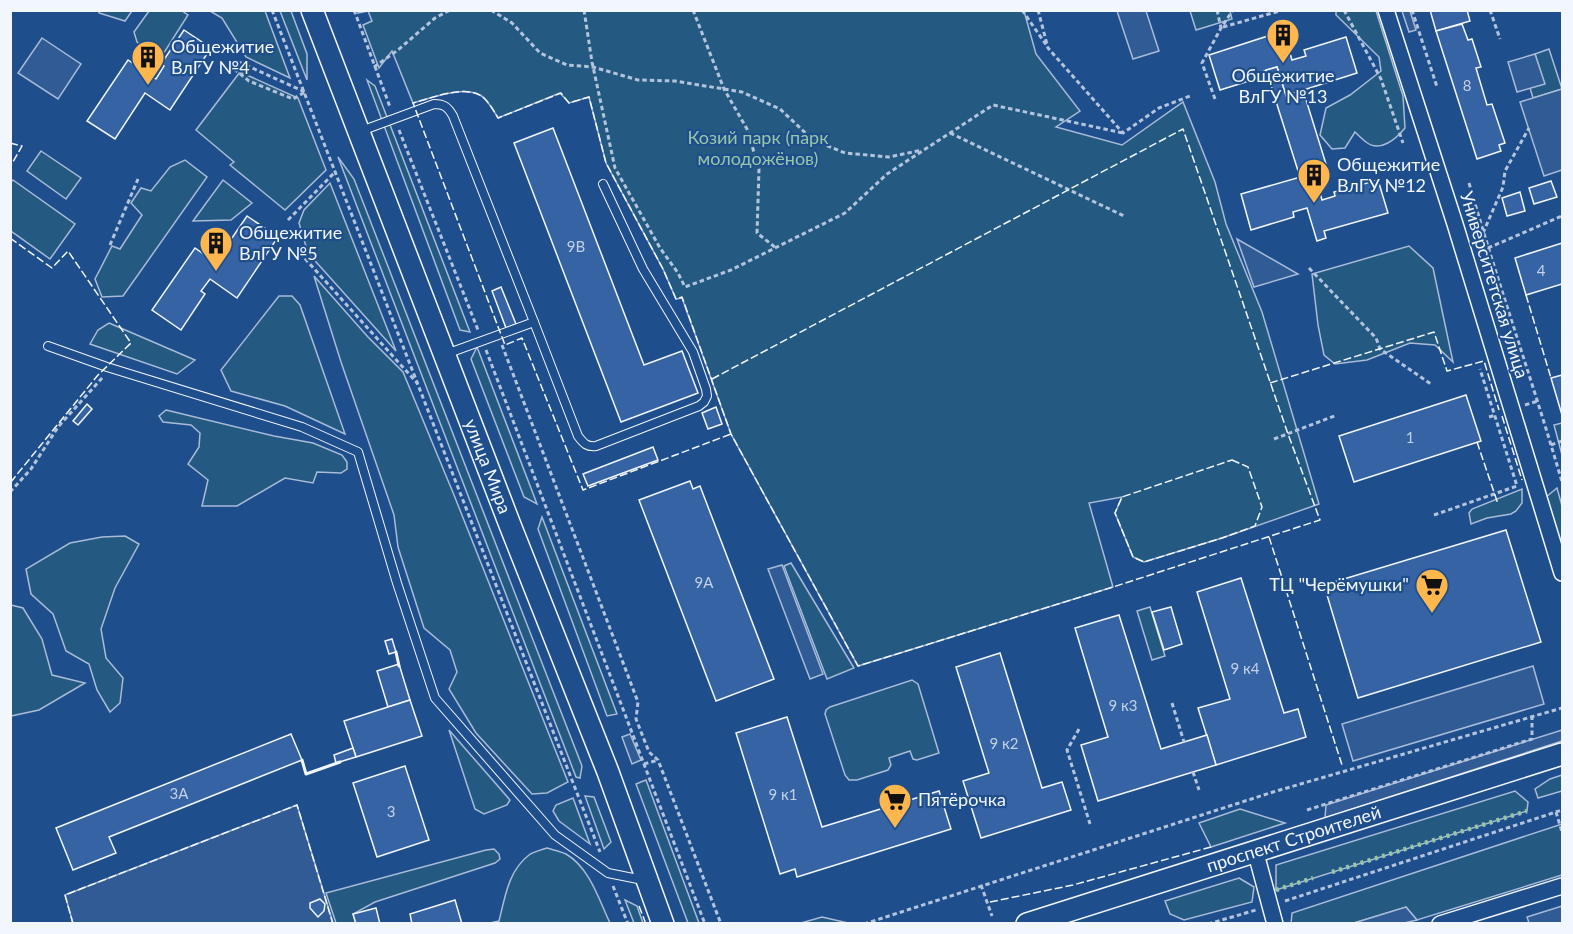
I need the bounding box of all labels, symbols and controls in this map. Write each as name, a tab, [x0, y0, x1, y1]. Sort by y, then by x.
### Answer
building icon: Общежитие ВлГУ №13	[1265, 17, 1301, 64]
place label: Общежитие ВлГУ №4	[171, 35, 274, 78]
building icon: Общежитие ВлГУ №4	[130, 39, 166, 86]
place label: Общежитие ВлГУ №13	[1231, 64, 1335, 107]
house number: 8	[1463, 76, 1471, 94]
park label: Козий парк (парк молодожёнов)	[687, 126, 829, 169]
place label: Общежитие ВлГУ №12	[1337, 153, 1440, 196]
building icon: Общежитие ВлГУ №12	[1296, 157, 1332, 204]
street label: Университетская улица	[1456, 189, 1534, 381]
place label: Общежитие ВлГУ №5	[239, 221, 342, 264]
building icon: Общежитие ВлГУ №5	[198, 225, 234, 272]
house number: 9В	[567, 237, 585, 255]
house number: 4	[1537, 261, 1546, 279]
street label: улица Мира	[460, 416, 517, 517]
house number: 1	[1406, 428, 1414, 446]
supermarket icon: ТЦ "Черёмушки"	[1414, 567, 1450, 614]
house number: 9А	[695, 573, 714, 591]
place label: ТЦ "Черёмушки"	[1269, 573, 1409, 595]
house number: 9 к4	[1230, 659, 1260, 677]
house number: 9 к3	[1108, 696, 1138, 714]
house number: 9 к2	[989, 734, 1019, 752]
supermarket icon: Пятёрочка	[877, 782, 913, 829]
house number: 3А	[170, 784, 189, 802]
house number: 9 к1	[768, 785, 798, 803]
place label: Пятёрочка	[918, 788, 1006, 810]
street label: проспект Строителей	[1204, 800, 1384, 876]
house number: 3	[387, 802, 395, 820]

